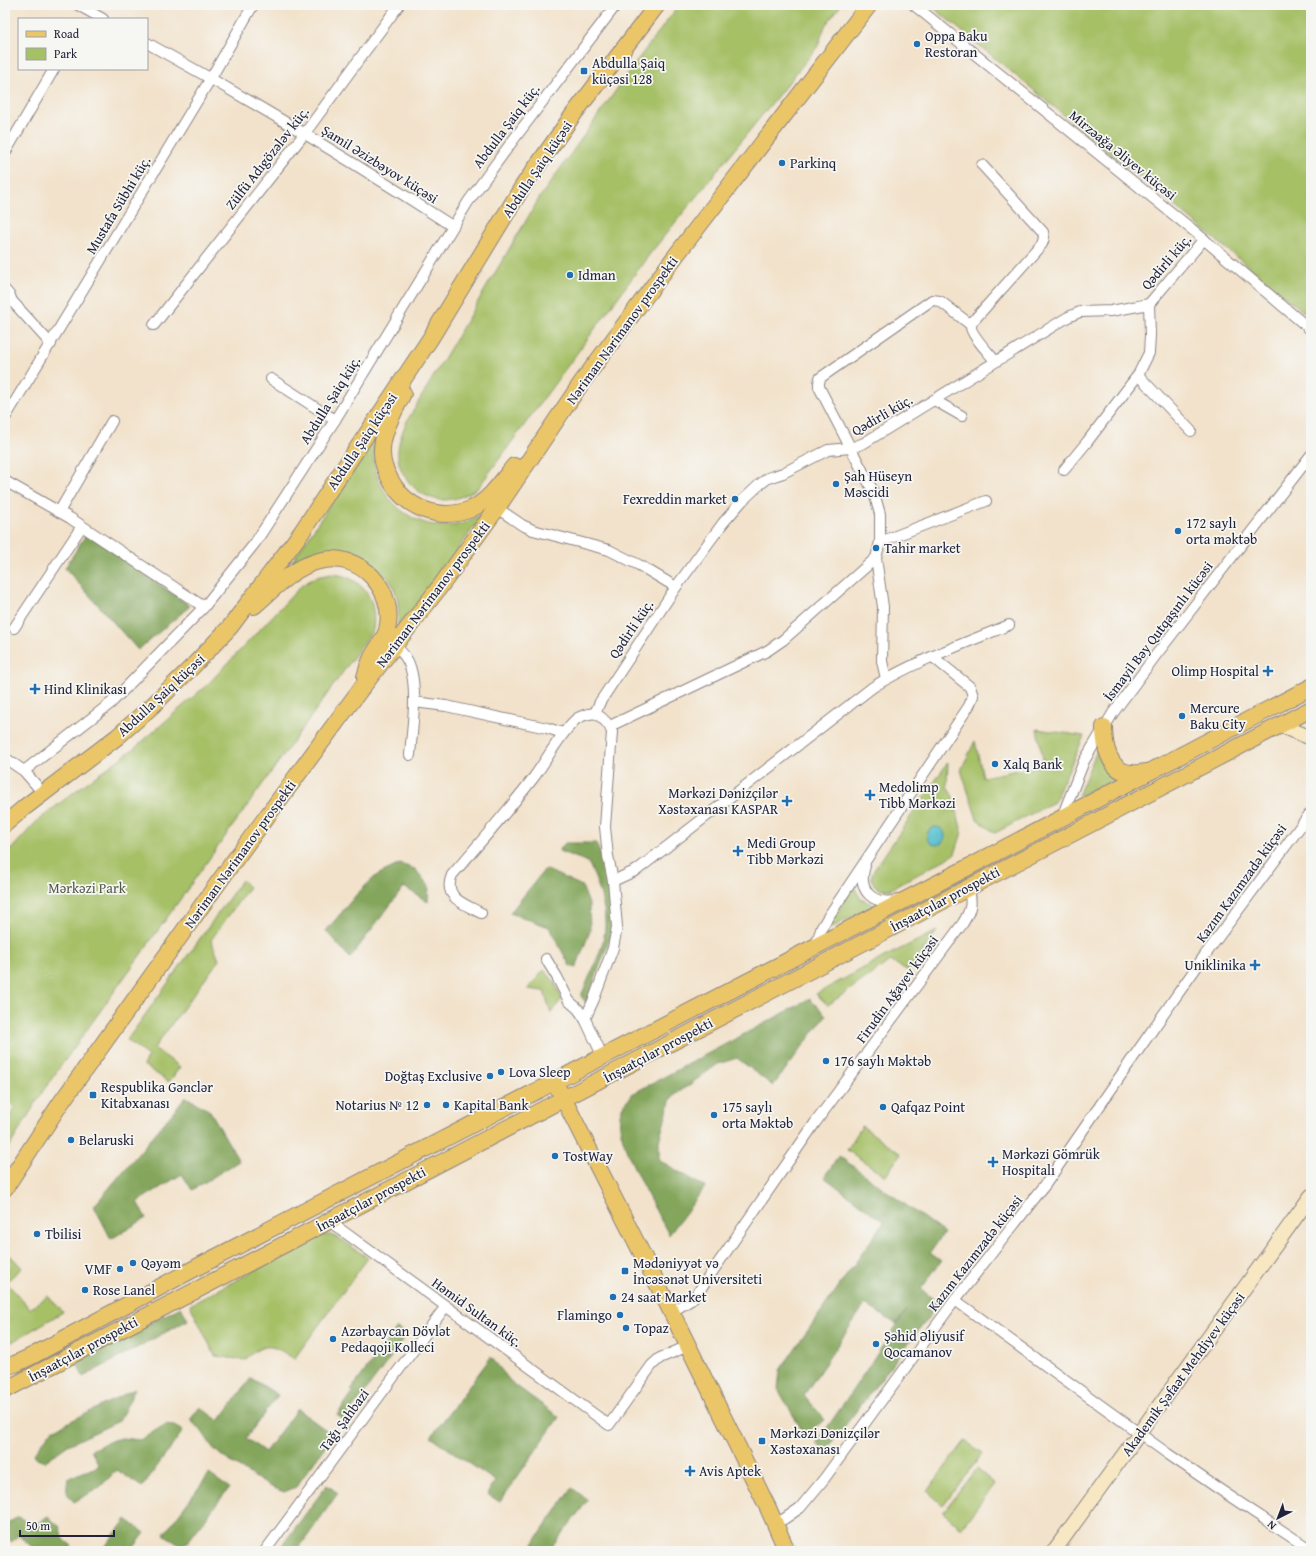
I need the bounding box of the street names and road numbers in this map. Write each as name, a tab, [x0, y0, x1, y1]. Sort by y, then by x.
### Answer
street label: Abdulla Şaiq küç.	[468, 80, 544, 172]
street label: Zülfü Adıgözələv küç.	[220, 102, 314, 214]
street label: Mirzəağa Əliyev küçəsi	[1065, 105, 1181, 205]
street label: Abdulla Şaiq küçəsi	[497, 116, 577, 221]
street label: Şamil Əzizbəyov küçəsi	[318, 120, 442, 208]
street label: Mustafa Sübhi küç.	[81, 152, 155, 258]
street label: Qədirli küç.	[1136, 230, 1196, 294]
street label: Nəriman Nərimanov prospekti	[561, 252, 683, 408]
street label: Abdulla Şaiq küç.	[295, 352, 365, 448]
street label: Abdulla Şaiq küçəsi	[322, 388, 402, 493]
street label: Qədirli küç.	[848, 389, 916, 441]
street label: Nəriman Nərimanov prospekti	[371, 517, 495, 671]
street label: İsmayil Bəy Qutqaşınlı kücəsi	[1099, 557, 1217, 705]
street label: Qədirli küç.	[604, 595, 658, 663]
street label: Abdulla Şaiq küçəsi	[113, 649, 209, 741]
street label: Nəriman Nərimanov prospekti	[179, 776, 301, 932]
street label: Kazım Kazımzadə küçəsi	[1191, 819, 1291, 947]
street label: İnşaatçılar prospekti	[887, 862, 1003, 936]
street label: Firudin Ağayev küçəsi	[851, 931, 943, 1047]
street label: İnşaatçılar prospekti	[600, 1013, 716, 1087]
street label: İnşaatçılar prospekti	[313, 1162, 429, 1236]
street label: Kazım Kazımzadə küçəsi	[923, 1191, 1027, 1315]
street label: Həmid Sultan küç.	[428, 1273, 526, 1351]
street label: Akademik Şəfaət Mehdiyev küçəsi	[1117, 1288, 1249, 1460]
street label: İnşaatçılar prospekti	[25, 1312, 141, 1386]
street label: Tağı Şahbazi	[314, 1384, 374, 1455]

